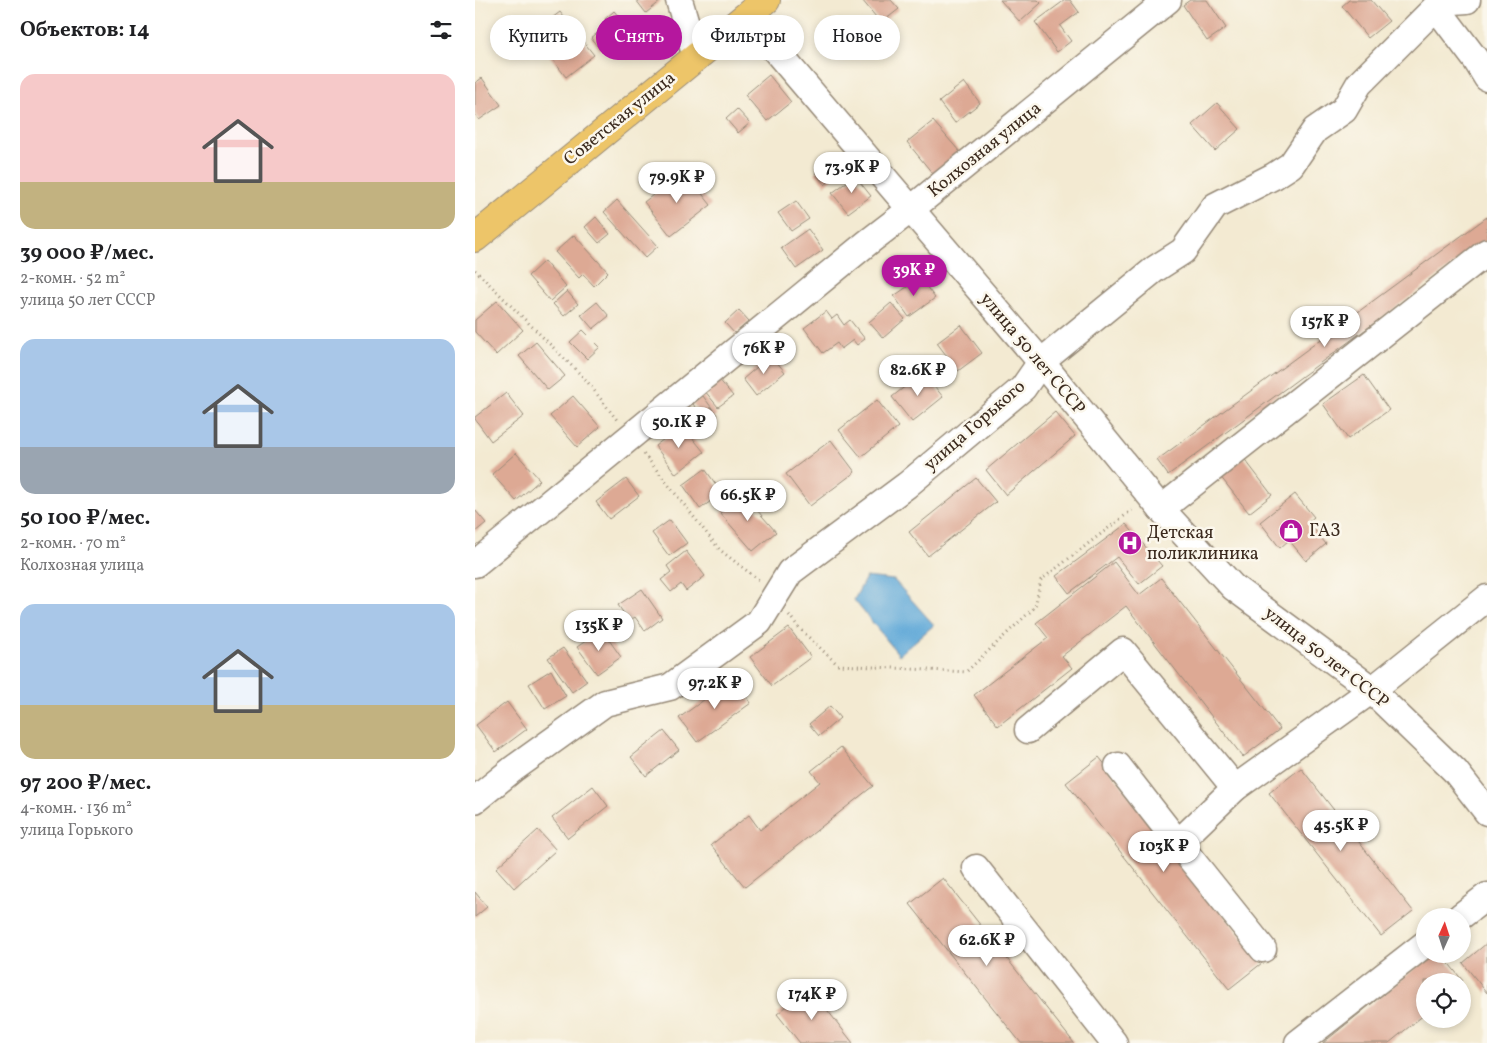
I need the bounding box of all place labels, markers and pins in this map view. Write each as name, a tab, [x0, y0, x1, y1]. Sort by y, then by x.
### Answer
pin: 73.9K ₽	[806, 152, 898, 194]
pin: 79.9K ₽	[631, 162, 723, 204]
pin: 39K ₽	[879, 254, 949, 297]
pin: 157K ₽	[1284, 306, 1366, 348]
pin: 76K ₽	[729, 332, 799, 375]
pin: 82.6K ₽	[872, 354, 964, 397]
pin: 50.1K ₽	[633, 406, 725, 449]
pin: 66.5K ₽	[702, 480, 794, 522]
shop icon: ГАЗ	[1278, 518, 1304, 544]
place label: ГАЗ	[1309, 519, 1340, 544]
place label: Детская поликлиника	[1147, 521, 1259, 567]
hospital icon: Детская поликлиника	[1117, 530, 1143, 556]
pin: 135K ₽	[558, 610, 640, 652]
pin: 97.2K ₽	[669, 668, 761, 710]
pin: 45.5K ₽	[1295, 810, 1387, 852]
pin: 103K ₽	[1123, 830, 1205, 873]
pin: 62.6K ₽	[941, 924, 1033, 967]
pin: 174K ₽	[771, 978, 853, 1021]

